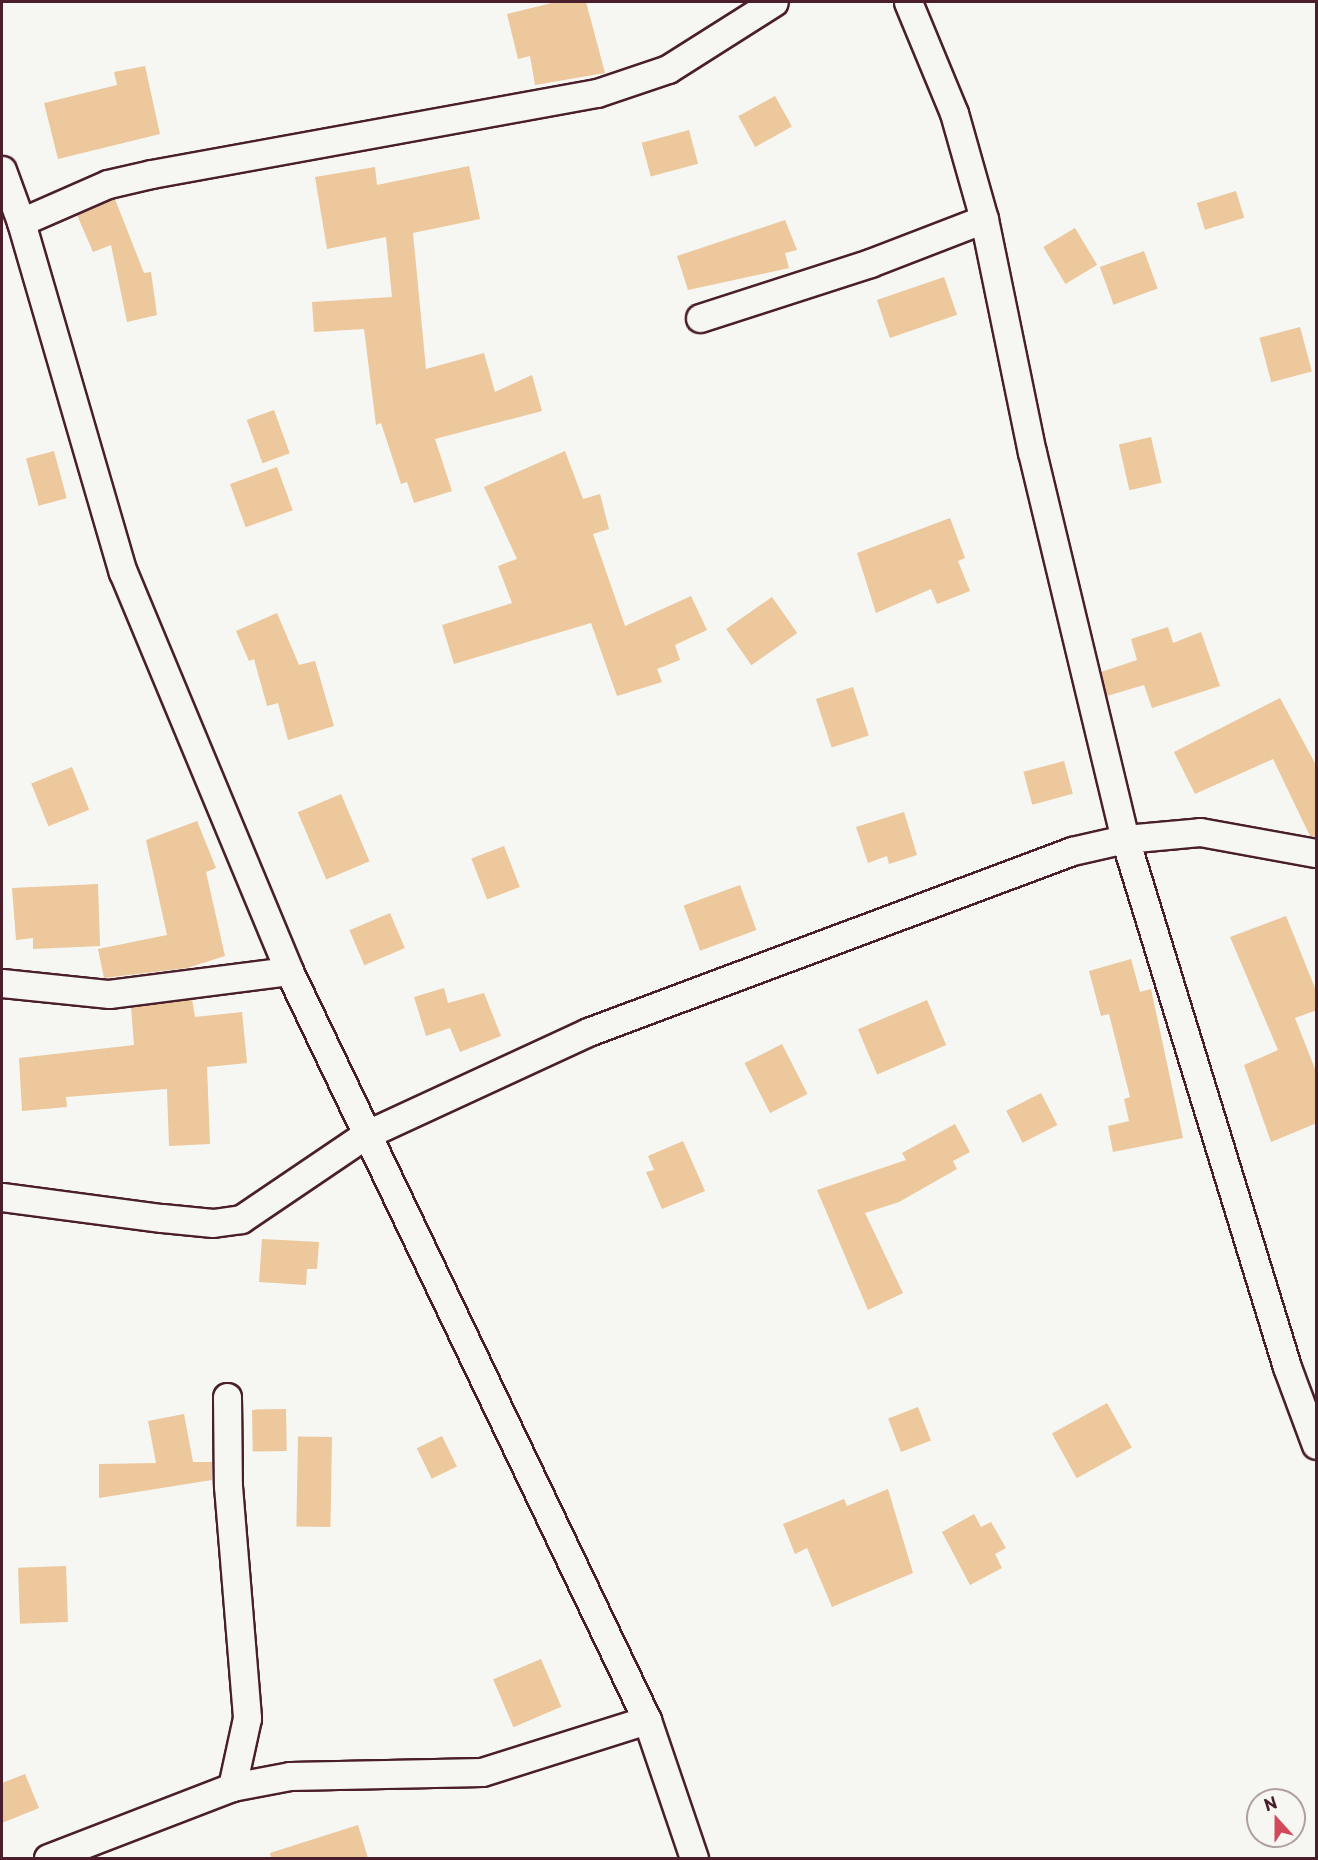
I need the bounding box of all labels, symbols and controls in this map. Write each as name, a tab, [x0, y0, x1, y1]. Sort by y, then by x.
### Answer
north arrow	[1246, 1788, 1306, 1848]
text: N	[1260, 1790, 1280, 1817]

